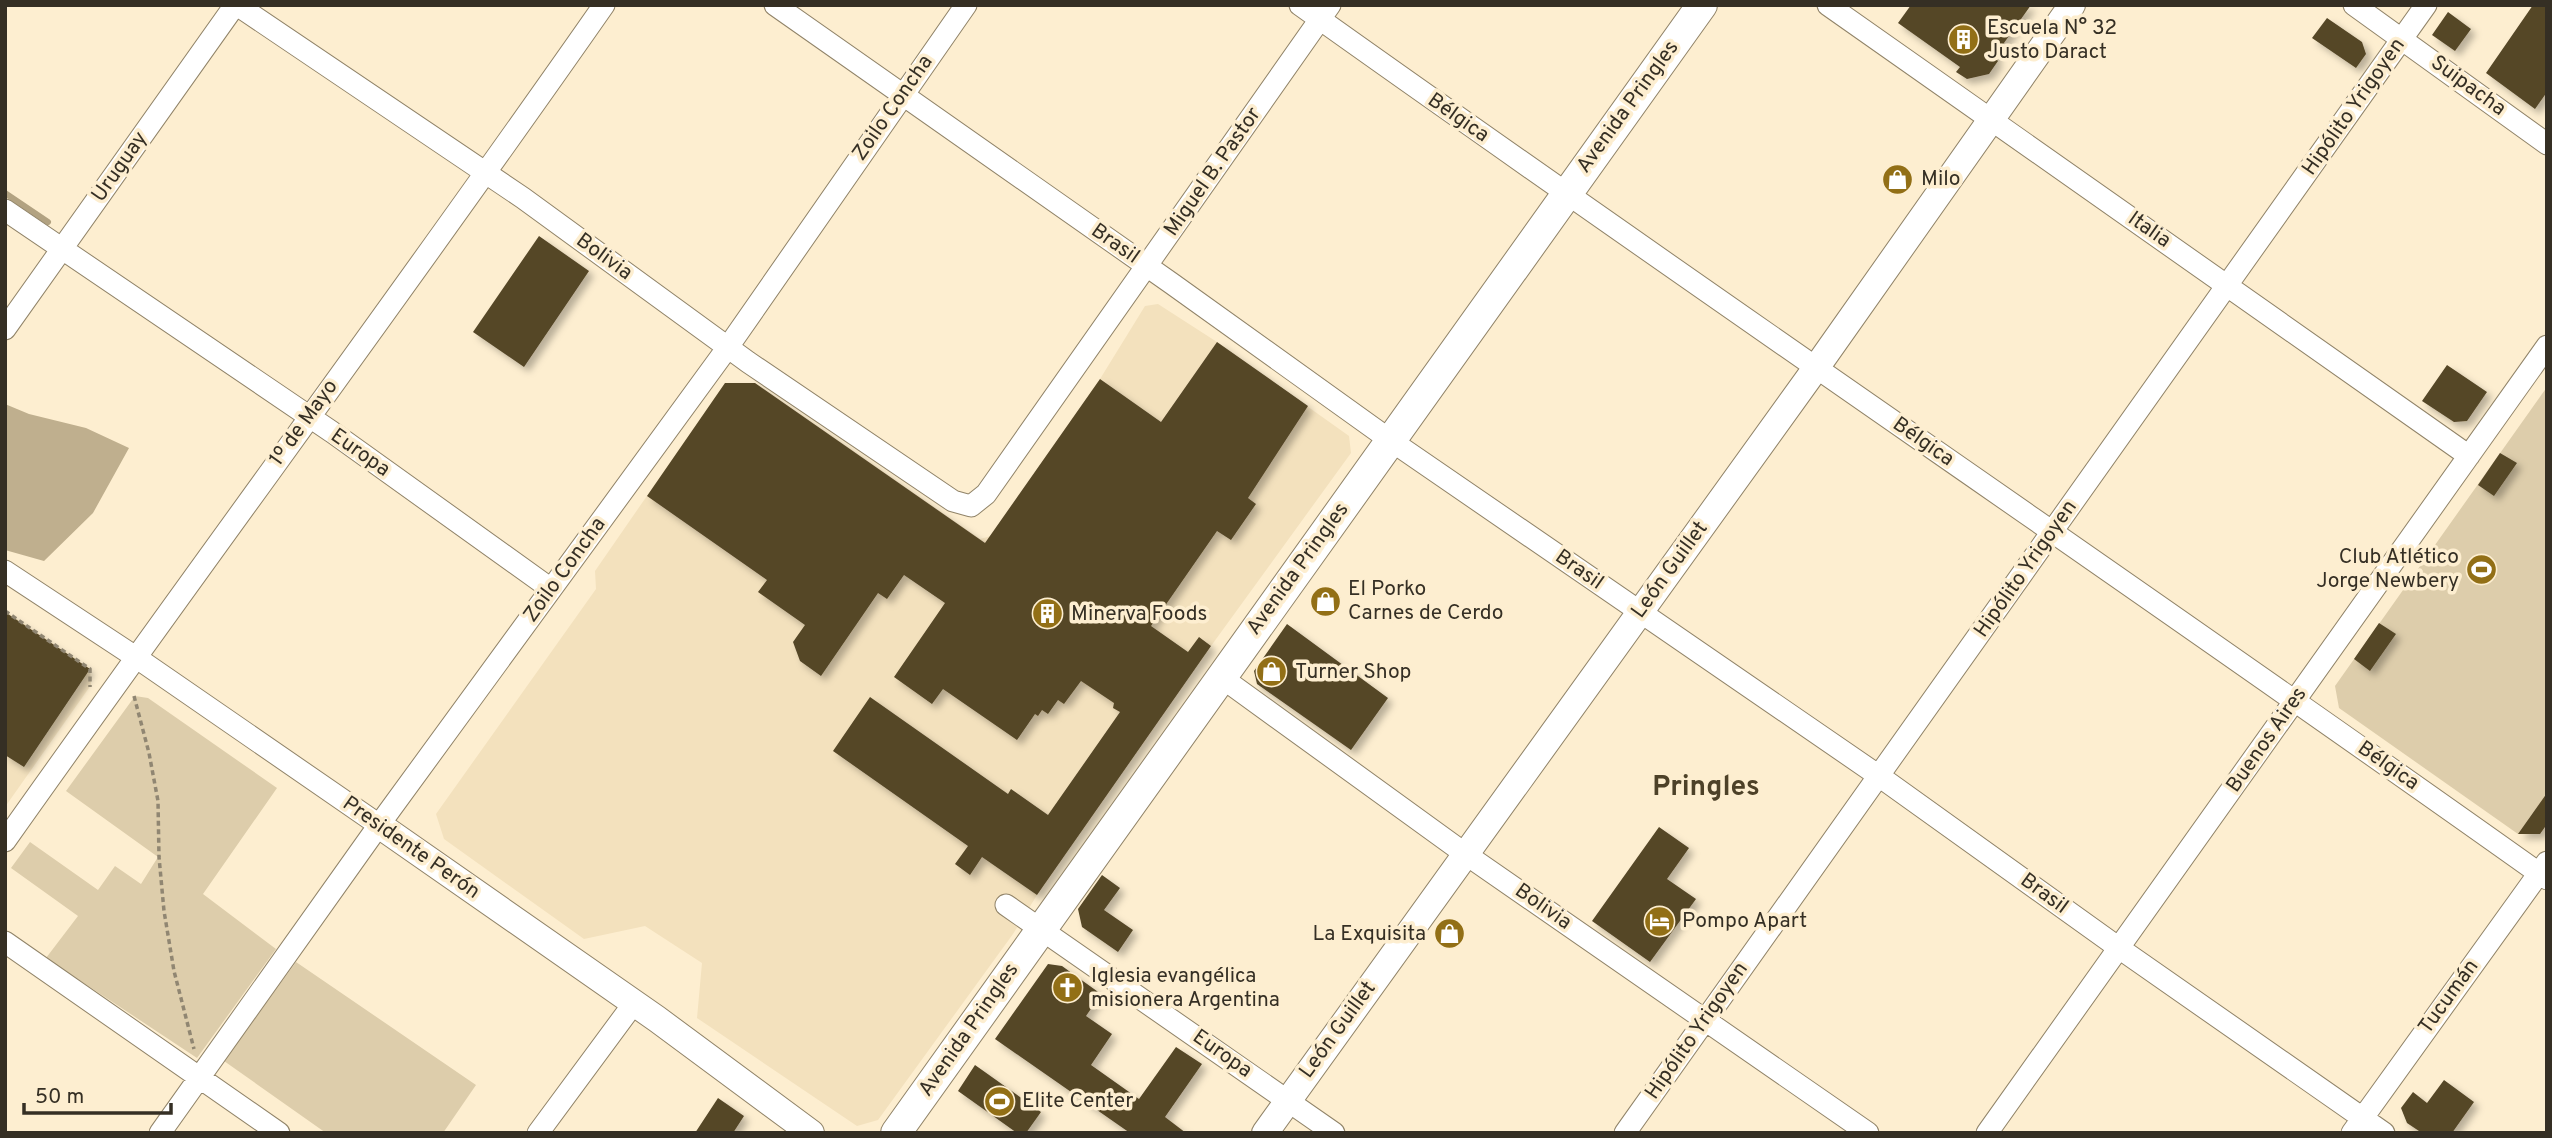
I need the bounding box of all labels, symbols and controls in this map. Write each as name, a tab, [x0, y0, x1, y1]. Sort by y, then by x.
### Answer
place label: Escuela N° 32 Justo Daract	[1987, 15, 2117, 66]
building icon: Escuela N° 32 Justo Daract	[1947, 23, 1981, 57]
street label: Hipólito Yrigoyen	[2296, 33, 2412, 181]
street label: Avenida Pringles	[1571, 35, 1685, 179]
street label: Zoilo Concha	[847, 50, 939, 166]
street label: Suipacha	[2425, 50, 2511, 122]
street label: Bélgica	[1422, 87, 1494, 149]
street label: Miguel B. Pastor	[1158, 102, 1268, 242]
street label: Uruguay	[86, 126, 154, 208]
shop icon: Milo	[1881, 162, 1915, 196]
place label: Milo	[1921, 166, 1960, 193]
street label: Italia	[2122, 206, 2176, 254]
street label: Brasil	[1085, 218, 1145, 270]
street label: Bolivia	[570, 227, 638, 287]
street label: 1º de Mayo	[264, 374, 344, 472]
street label: Bélgica	[1887, 411, 1959, 473]
street label: Europa	[325, 423, 395, 483]
street label: Hipólito Yrigoyen	[1968, 495, 2084, 643]
street label: Avenida Pringles	[1241, 497, 1355, 641]
street label: Zoilo Concha	[518, 512, 612, 628]
street label: León Guillet	[1626, 516, 1714, 624]
street label: Brasil	[1549, 544, 1609, 596]
place label: Club Atlético Jorge Newbery	[2316, 544, 2459, 595]
sports icon: Club Atlético Jorge Newbery	[2465, 552, 2499, 586]
place label: El Porko Carnes de Cerdo	[1348, 576, 1503, 627]
shop icon: El Porko Carnes de Cerdo	[1308, 584, 1342, 618]
building icon: Minerva Foods	[1031, 597, 1065, 631]
place label: Minerva Foods	[1071, 601, 1207, 628]
shop icon: Turner Shop	[1255, 655, 1289, 689]
place label: Turner Shop	[1295, 659, 1411, 686]
street label: Buenos Aires	[2221, 682, 2313, 798]
street label: Bélgica	[2352, 735, 2424, 797]
district label: Pringles	[1652, 770, 1760, 806]
street label: Presidente Perón	[337, 791, 485, 905]
street label: Brasil	[2015, 867, 2073, 921]
street label: Bolivia	[1509, 878, 1577, 936]
hotel icon: Pompo Apart	[1642, 904, 1676, 938]
place label: Pompo Apart	[1682, 908, 1807, 935]
shop icon: La Exquisita	[1432, 917, 1466, 951]
place label: La Exquisita	[1313, 921, 1426, 948]
street label: Tucumán	[2413, 954, 2485, 1040]
street label: Hipólito Yrigoyen	[1639, 957, 1755, 1105]
street label: Avenida Pringles	[913, 958, 1025, 1102]
place label: Iglesia evangélica misionera Argentina	[1091, 963, 1280, 1014]
church icon: Iglesia evangélica misionera Argentina	[1051, 971, 1085, 1005]
street label: León Guillet	[1294, 976, 1382, 1084]
street label: Europa	[1187, 1024, 1257, 1084]
scale bar	[24, 1072, 172, 1116]
text: 50 m	[35, 1084, 84, 1111]
sports icon: Elite Center	[982, 1084, 1016, 1118]
place label: Elite Center	[1022, 1088, 1134, 1115]

